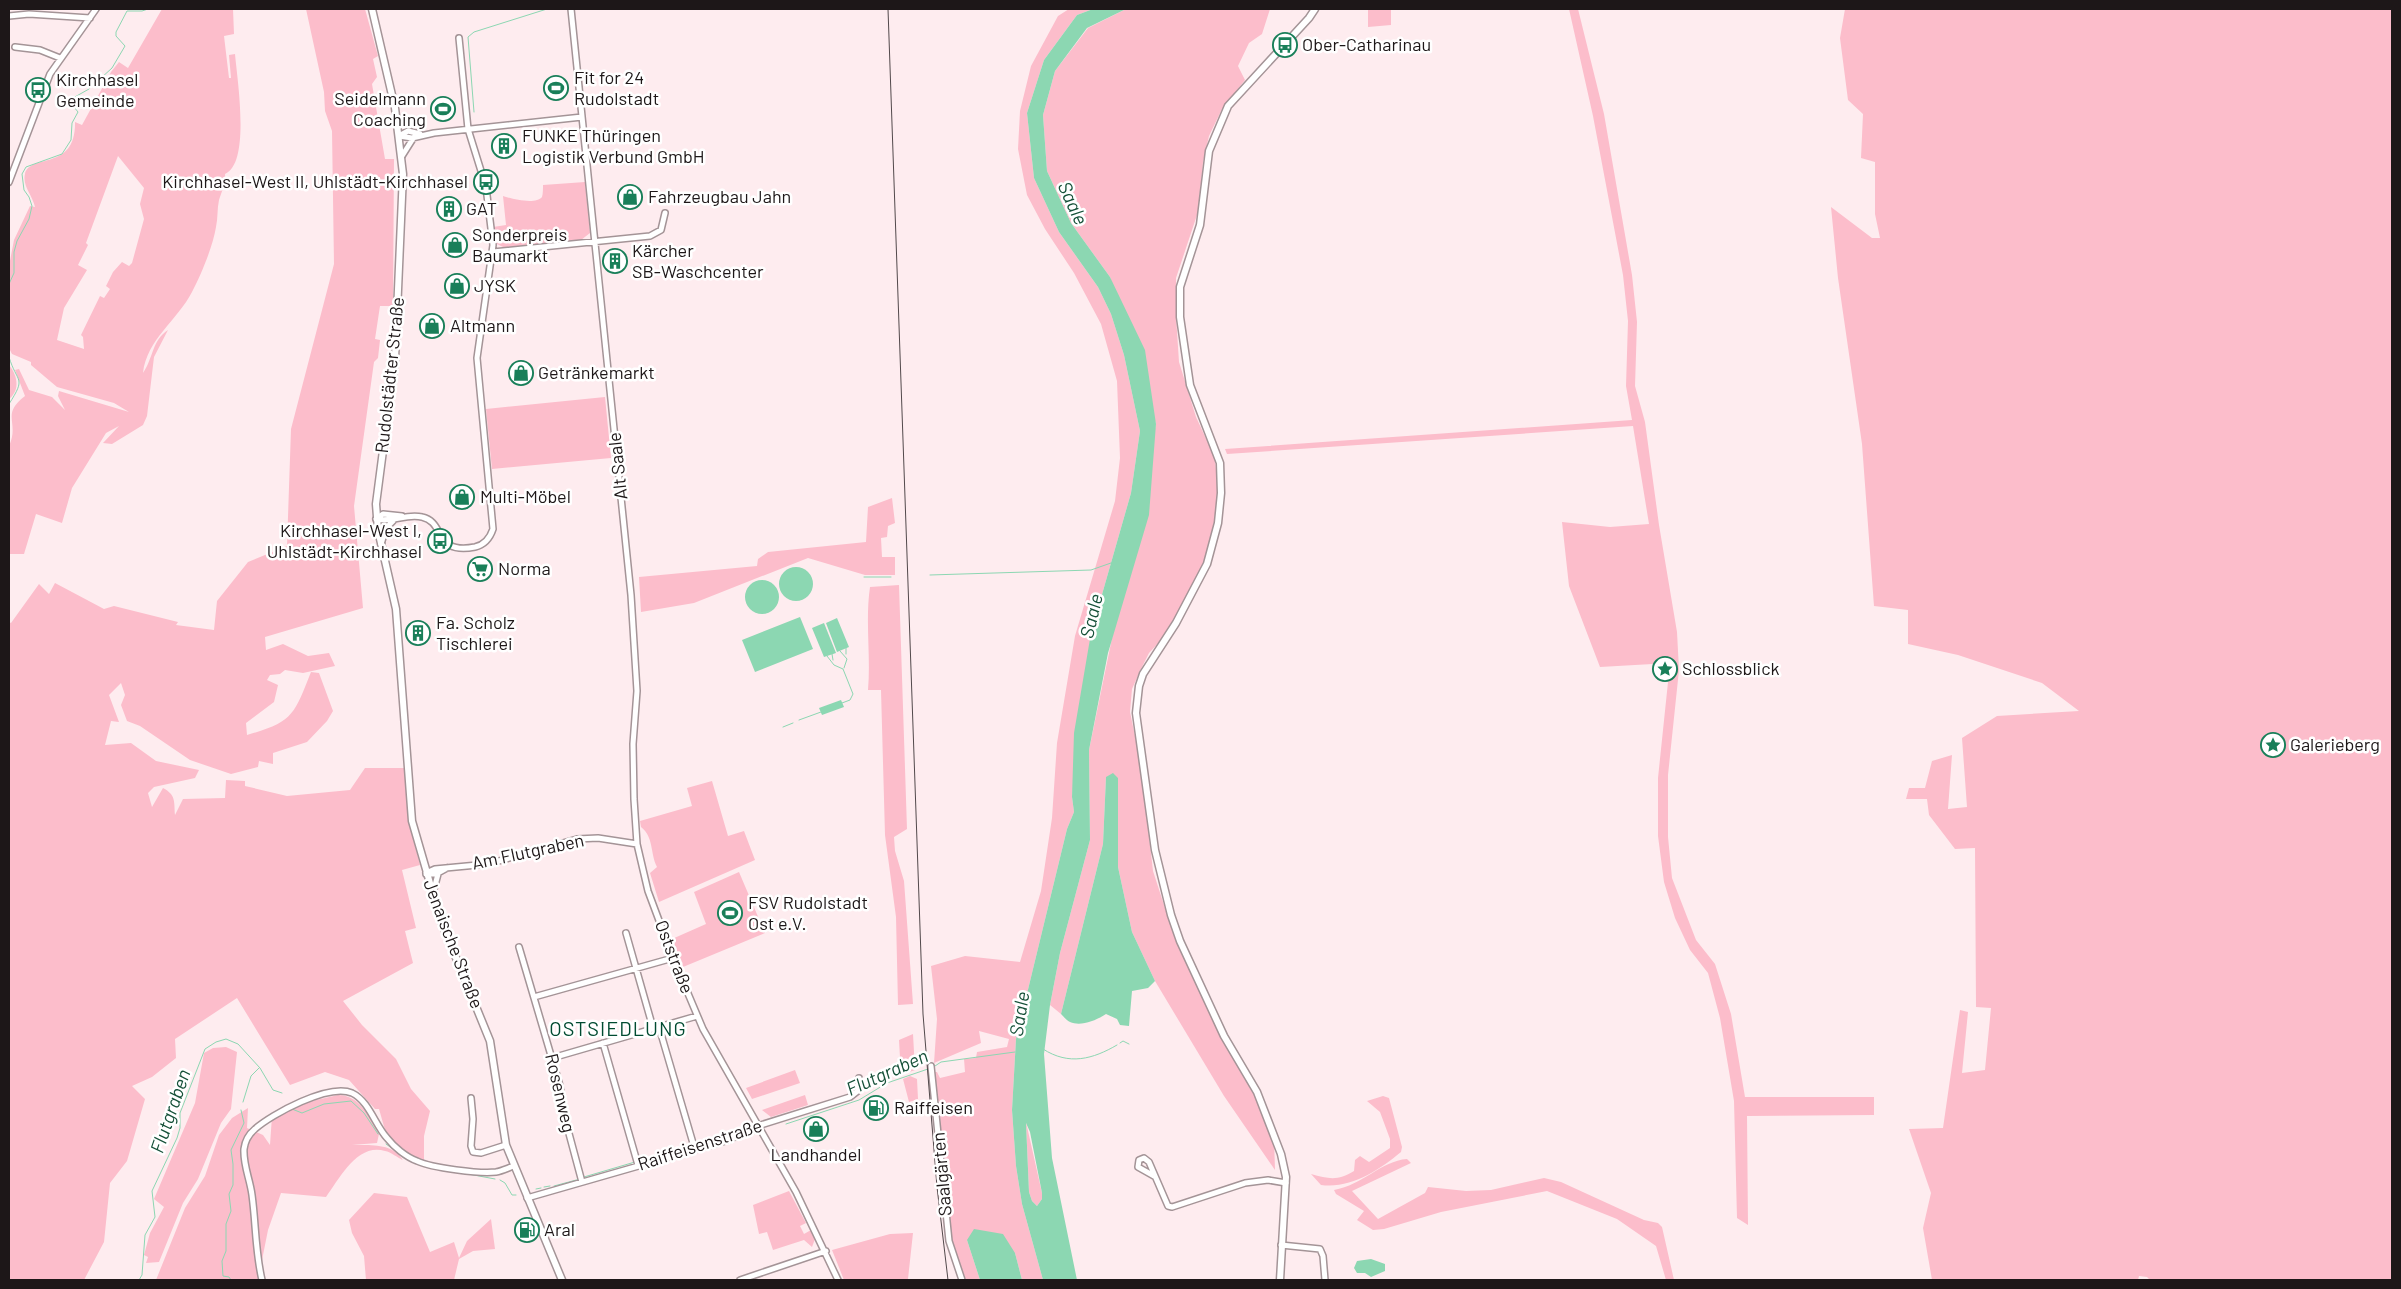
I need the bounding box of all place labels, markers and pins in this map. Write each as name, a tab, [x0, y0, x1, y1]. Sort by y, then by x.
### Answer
bus stop icon: Ober-Catharinau	[1272, 32, 1298, 58]
place label: Ober-Catharinau	[1302, 33, 1431, 55]
place label: Fit for 24 Rudolstadt	[574, 66, 659, 109]
place label: Kirchhasel Gemeinde	[56, 68, 138, 111]
sports icon: Fit for 24 Rudolstadt	[543, 75, 569, 101]
bus stop icon: Kirchhasel Gemeinde	[25, 77, 51, 103]
place label: Seidelmann Coaching	[334, 87, 426, 130]
sports icon: Seidelmann Coaching	[430, 96, 456, 122]
place label: FUNKE Thüringen Logistik Verbund GmbH	[522, 124, 705, 167]
building icon: FUNKE Thüringen Logistik Verbund GmbH	[491, 133, 517, 159]
bus stop icon: Kirchhasel-West II, Uhlstädt-Kirchhasel	[473, 169, 499, 195]
place label: Kirchhasel-West II, Uhlstädt-Kirchhasel	[162, 170, 468, 192]
shop icon: Fahrzeugbau Jahn	[617, 184, 643, 210]
place label: Fahrzeugbau Jahn	[648, 185, 791, 207]
building icon: GAT	[436, 196, 462, 222]
place label: GAT	[466, 197, 497, 219]
place label: Sonderpreis Baumarkt	[472, 223, 567, 266]
shop icon: Sonderpreis Baumarkt	[442, 232, 468, 258]
place label: Kärcher SB-Waschcenter	[632, 239, 764, 282]
building icon: Kärcher SB-Waschcenter	[602, 248, 628, 274]
shop icon: JYSK	[444, 273, 470, 299]
place label: JYSK	[474, 274, 516, 296]
shop icon: Altmann	[419, 313, 445, 339]
place label: Altmann	[450, 314, 515, 336]
shop icon: Getränkemarkt	[508, 360, 534, 386]
place label: Getränkemarkt	[538, 361, 655, 383]
shop icon: Multi-Möbel	[449, 484, 475, 510]
place label: Multi-Möbel	[480, 485, 571, 507]
place label: Kirchhasel-West I, Uhlstädt-Kirchhasel	[267, 519, 422, 562]
bus stop icon: Kirchhasel-West I, Uhlstädt-Kirchhasel	[427, 528, 453, 554]
supermarket icon: Norma	[467, 556, 493, 582]
place label: Norma	[498, 557, 551, 579]
place label: Fa. Scholz Tischlerei	[436, 611, 515, 654]
building icon: Fa. Scholz Tischlerei	[405, 620, 431, 646]
place icon: Schlossblick	[1652, 656, 1678, 682]
place label: Schlossblick	[1682, 657, 1780, 679]
place icon: Galerieberg	[2260, 732, 2286, 758]
place label: Galerieberg	[2290, 733, 2380, 755]
place label: FSV Rudolstadt Ost e.V.	[748, 891, 868, 934]
sports icon: FSV Rudolstadt Ost e.V.	[717, 900, 743, 926]
fuel station icon: Raiffeisen	[863, 1095, 889, 1121]
place label: Raiffeisen	[894, 1096, 973, 1118]
shop icon: Landhandel	[803, 1116, 829, 1142]
place label: Landhandel	[771, 1143, 861, 1165]
fuel station icon: Aral	[514, 1217, 540, 1243]
place label: Aral	[544, 1218, 575, 1240]

